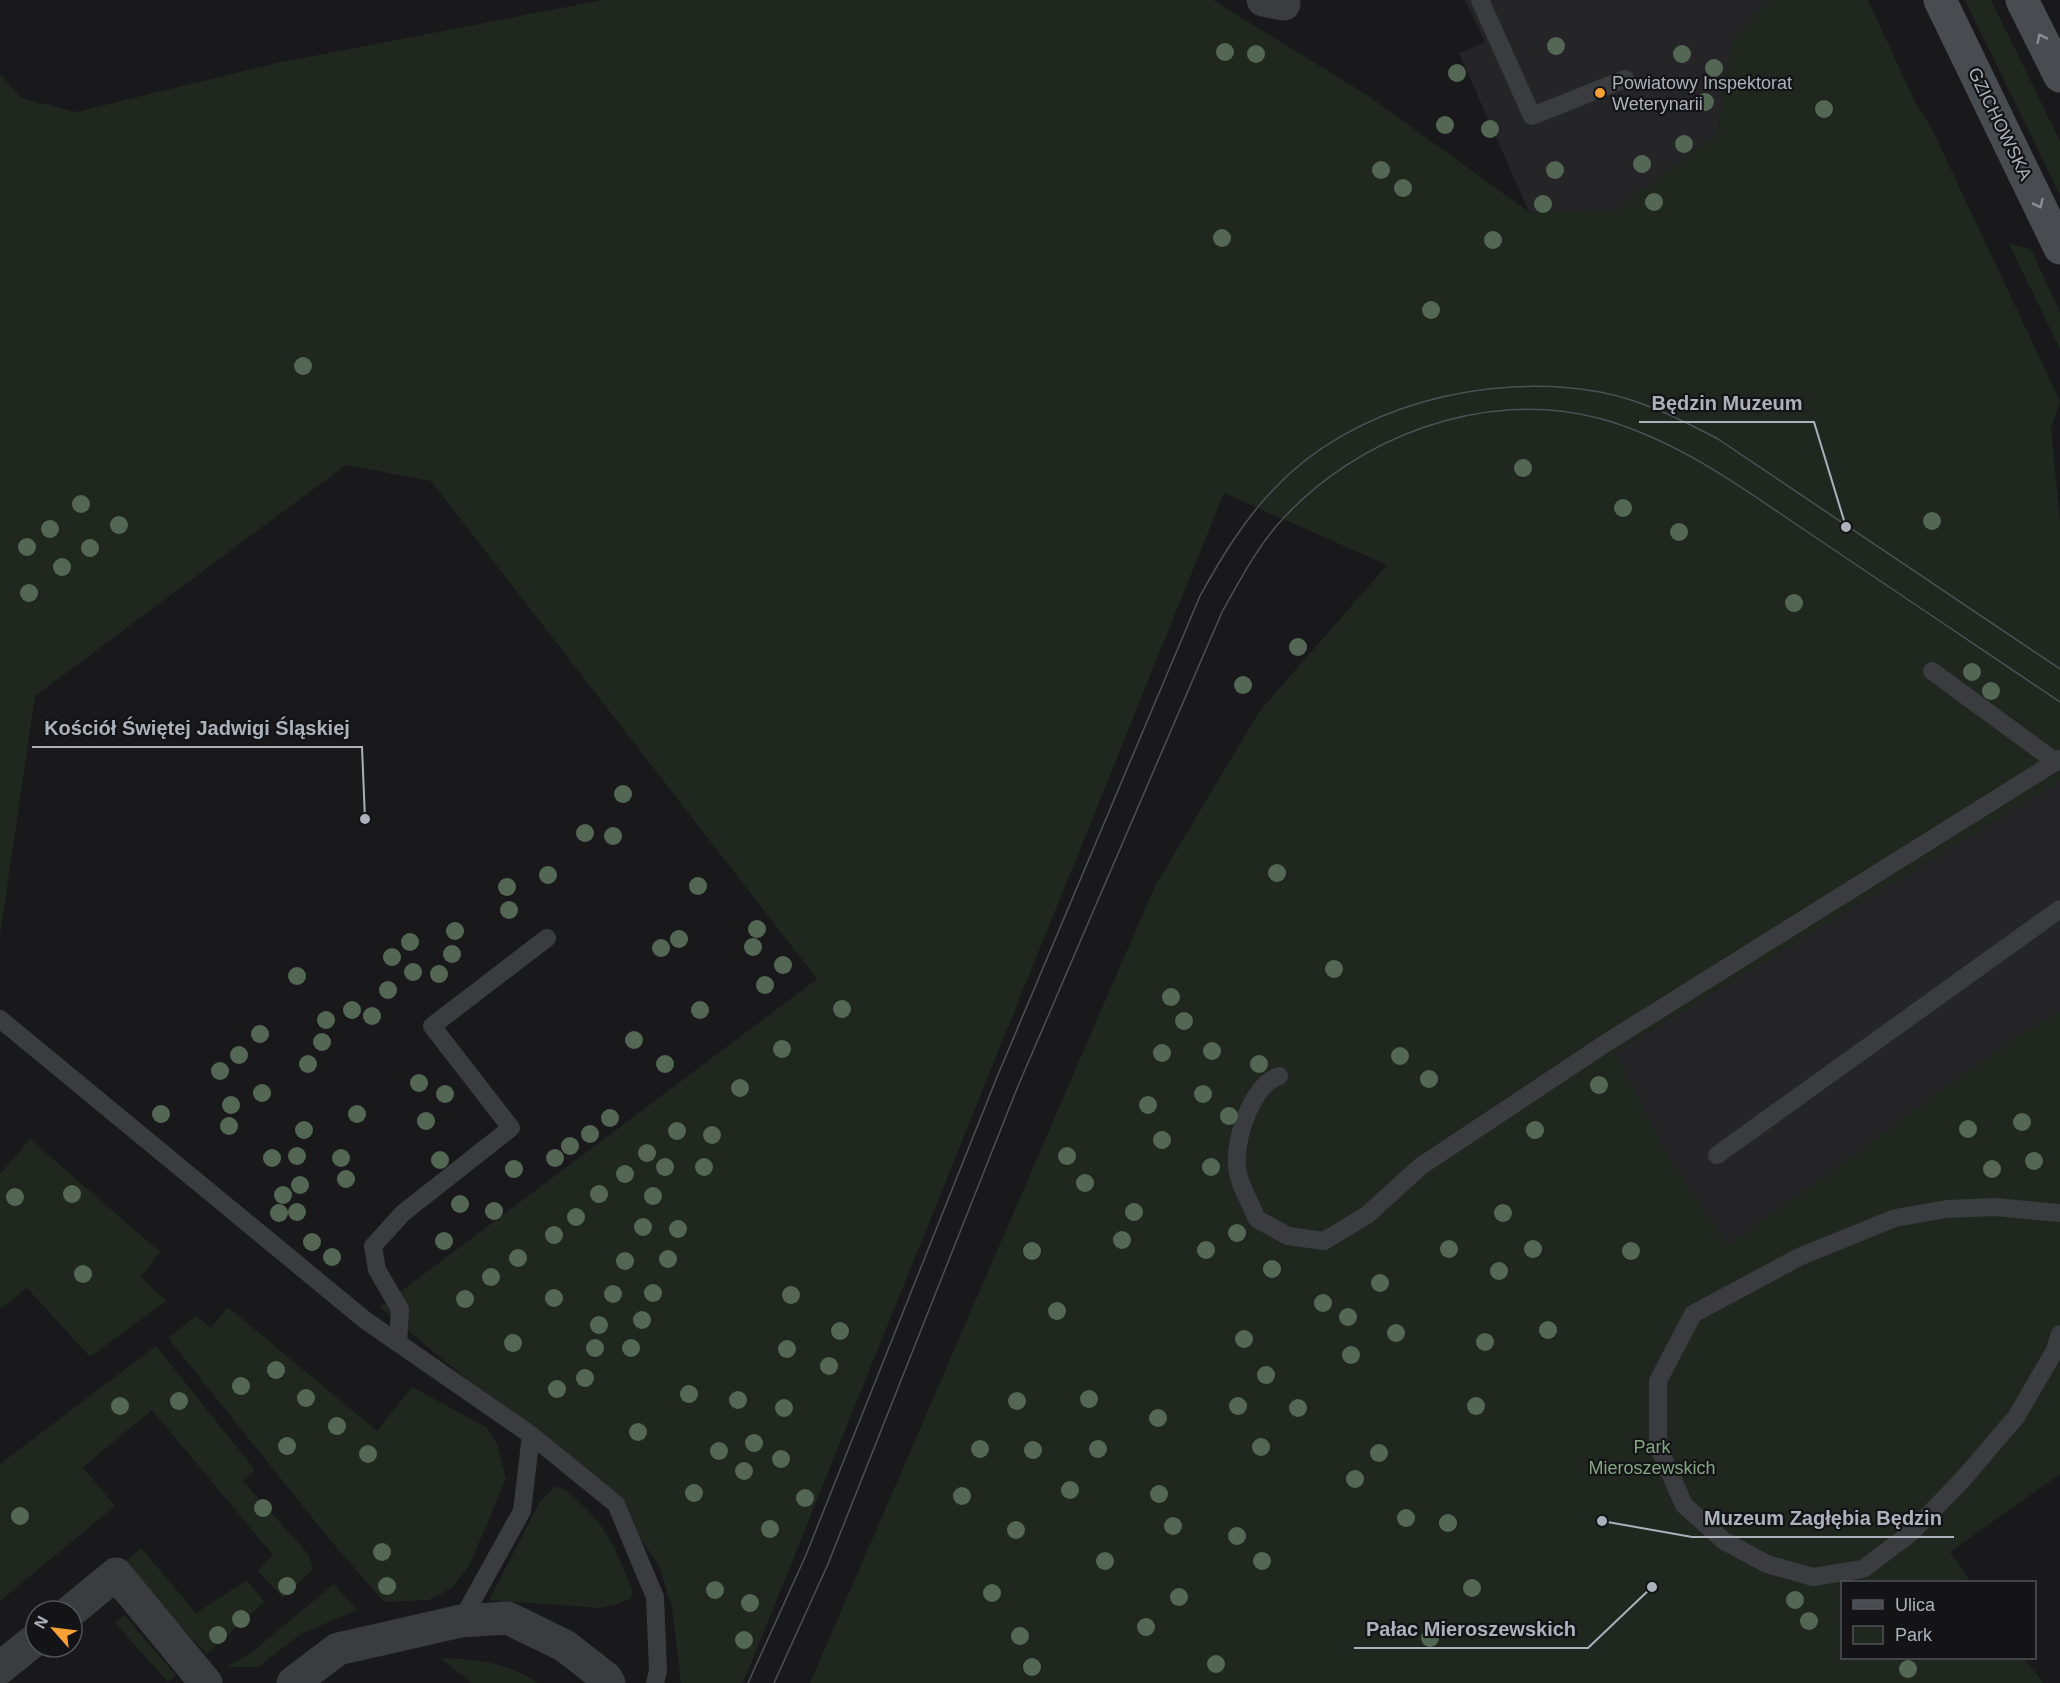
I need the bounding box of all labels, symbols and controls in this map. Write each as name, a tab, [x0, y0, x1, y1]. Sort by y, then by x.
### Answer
one-way arrow	[2037, 34, 2049, 45]
street label: GZICHOWSKA	[1964, 64, 2036, 184]
place label: Powiatowy Inspektorat Weterynarii	[1612, 73, 1792, 114]
marker: Powiatowy Inspektorat Weterynarii	[1593, 86, 1607, 100]
one-way arrow	[2031, 197, 2043, 208]
callout: Będzin Muzeum	[1639, 384, 1814, 422]
text: Będzin Muzeum	[1651, 392, 1803, 414]
callout: Kościół Świętej Jadwigi Śląskiej	[32, 709, 362, 747]
text: Kościół Świętej Jadwigi Śląskiej	[44, 716, 350, 739]
park label: Park Mieroszewskich	[1588, 1437, 1716, 1478]
callout: Muzeum Zagłębia Będzin	[1692, 1499, 1954, 1537]
text: Muzeum Zagłębia Będzin	[1704, 1507, 1942, 1529]
legend	[1841, 1581, 2036, 1659]
text: Ulica	[1895, 1595, 1936, 1615]
north arrow	[24, 1599, 84, 1659]
callout: Pałac Mieroszewskich	[1354, 1610, 1588, 1648]
text: N	[31, 1613, 51, 1631]
text: Pałac Mieroszewskich	[1366, 1618, 1576, 1640]
text: Park	[1895, 1625, 1933, 1645]

